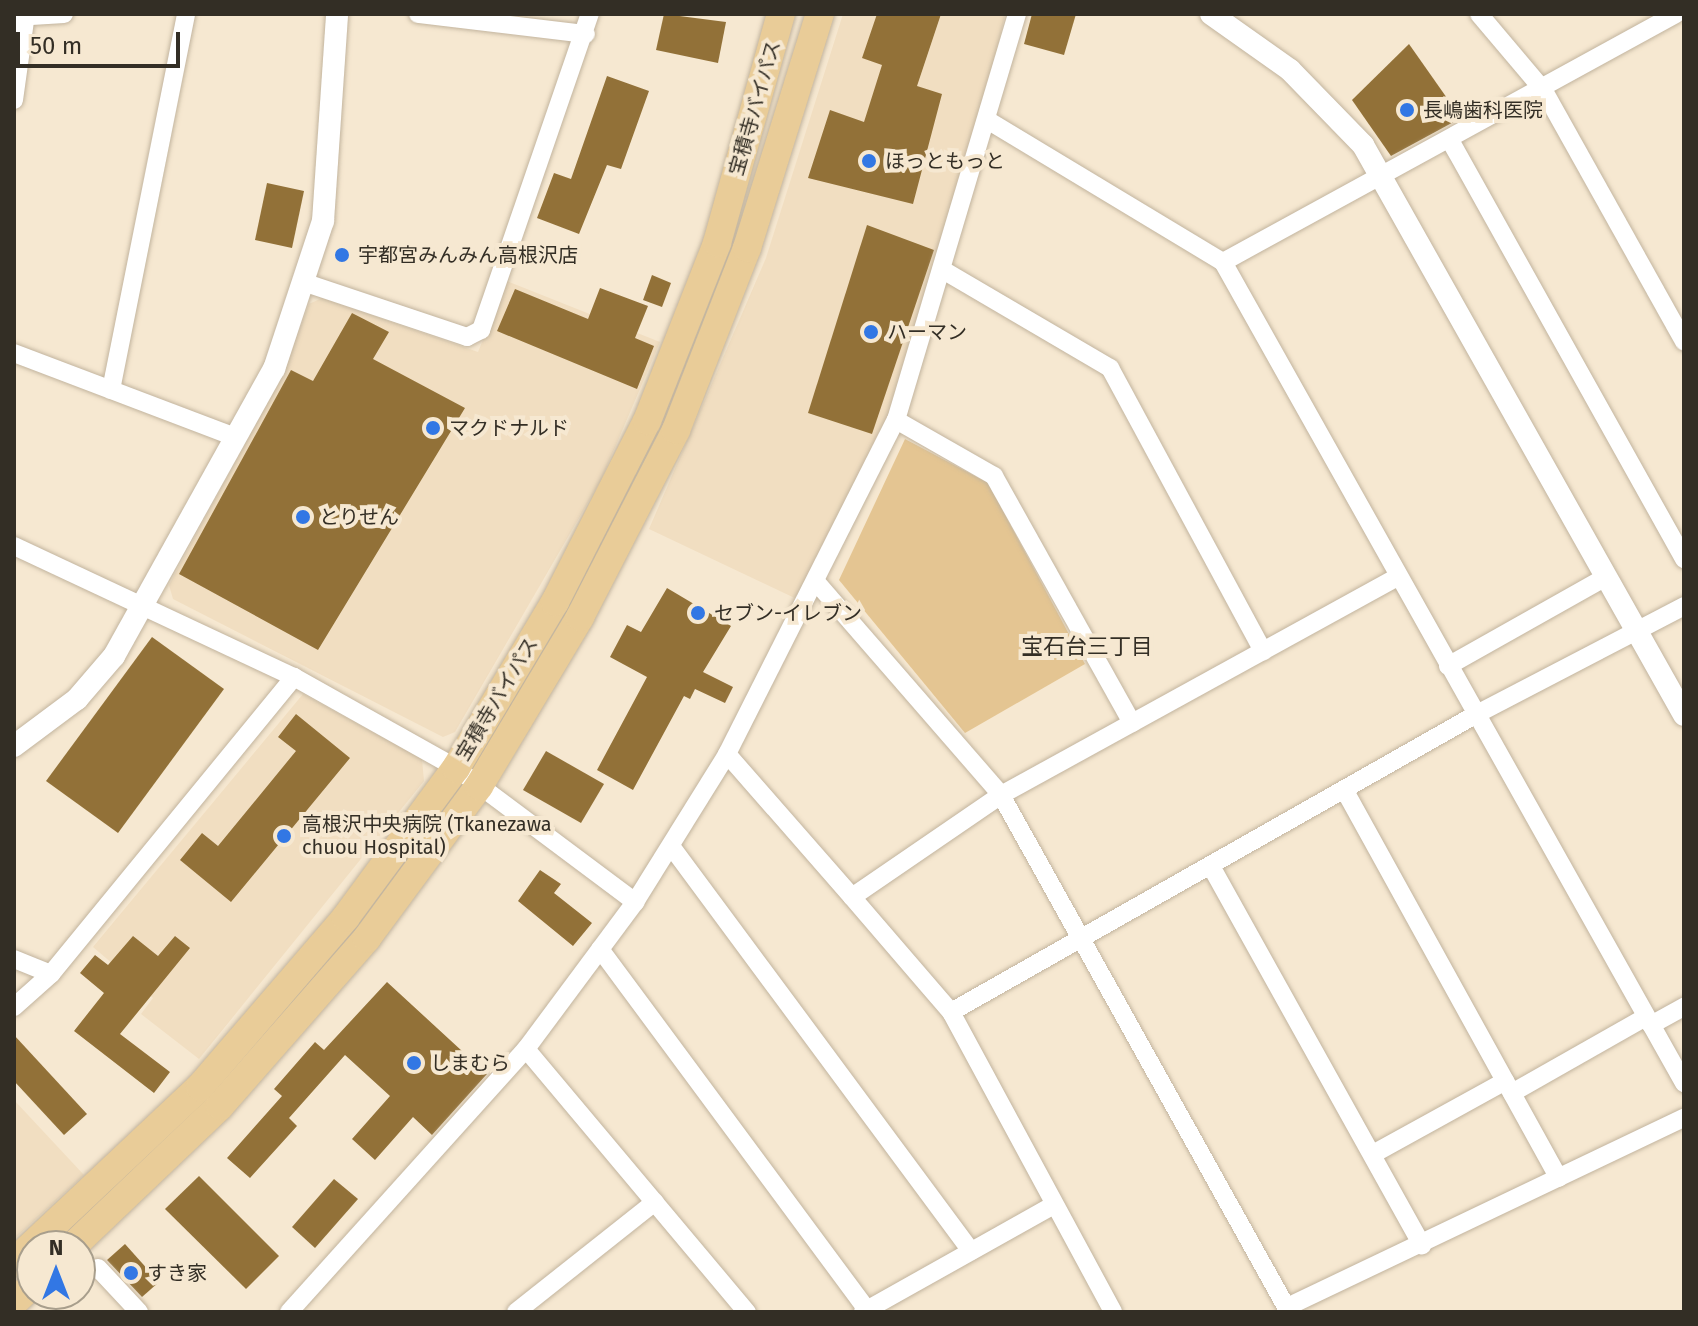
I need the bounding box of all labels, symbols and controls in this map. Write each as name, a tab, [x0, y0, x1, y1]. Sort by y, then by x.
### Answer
scale bar	[20, 16, 184, 66]
text: 50 m	[30, 32, 82, 60]
street label: 宝積寺バイパス	[724, 37, 786, 179]
place label: 長嶋歯科医院	[1423, 98, 1543, 122]
marker: 長嶋歯科医院	[1398, 101, 1416, 119]
place label: ほっともっと	[885, 149, 1005, 173]
marker: ほっともっと	[860, 152, 878, 170]
place label: 宇都宮みんみん高根沢店	[358, 243, 578, 267]
marker: 宇都宮みんみん高根沢店	[333, 246, 351, 264]
place label: ハーマン	[887, 320, 967, 344]
marker: ハーマン	[862, 323, 880, 341]
place label: マクドナルド	[449, 416, 569, 440]
marker: マクドナルド	[424, 419, 442, 437]
place label: とりせん	[319, 505, 399, 529]
marker: とりせん	[294, 508, 312, 526]
place label: セブン-イレブン	[714, 601, 862, 625]
marker: セブン-イレブン	[689, 604, 707, 622]
street label: 宝積寺バイパス	[451, 633, 543, 765]
district label: 宝石台三丁目	[1021, 634, 1153, 660]
place label: 高根沢中央病院 (Tkanezawa chuou Hospital)	[302, 812, 552, 859]
marker: 高根沢中央病院 (Tkanezawa chuou Hospital)	[273, 825, 295, 847]
place label: しまむら	[430, 1051, 510, 1075]
marker: しまむら	[405, 1054, 423, 1072]
north arrow	[16, 1230, 96, 1310]
text: N	[49, 1234, 63, 1261]
place label: すき家	[147, 1261, 207, 1285]
marker: すき家	[122, 1264, 140, 1282]

